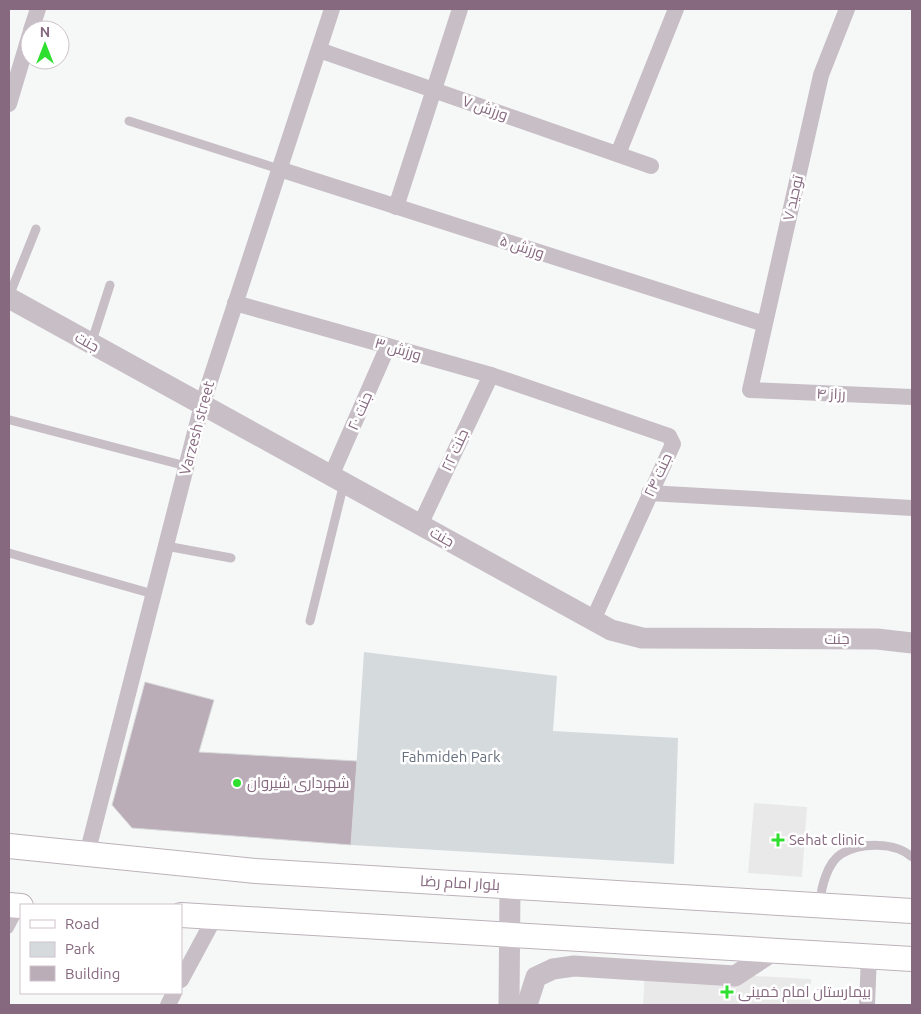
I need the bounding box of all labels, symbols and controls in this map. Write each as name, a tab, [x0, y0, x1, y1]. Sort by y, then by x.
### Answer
north arrow	[20, 20, 70, 70]
text: N	[40, 24, 50, 40]
street label: ورزش ۷	[460, 92, 510, 125]
street label: توحید ۷	[779, 173, 807, 223]
street label: ورزش ۵	[497, 231, 547, 264]
street label: جنت	[72, 328, 102, 355]
street label: ورزش ۳	[372, 334, 423, 365]
street label: Varzesh street	[176, 379, 217, 477]
street label: رزاز ۴	[816, 384, 846, 404]
street label: جنت ۲۰	[344, 389, 375, 433]
street label: جنت ۲۲	[437, 426, 472, 473]
street label: جنت ۲۴	[640, 450, 675, 499]
street label: جنت	[427, 523, 457, 550]
street label: جنت	[825, 630, 850, 647]
park label: Fahmideh Park	[401, 748, 501, 765]
place label: شهرداری شیروان	[247, 774, 349, 793]
marker: شهرداری شیروان	[231, 777, 243, 789]
place label: Sehat clinic	[789, 831, 865, 848]
marker: Sehat clinic	[771, 833, 785, 847]
street label: بلوار امام رضا	[419, 872, 501, 895]
legend	[20, 904, 182, 994]
text: Road	[65, 915, 100, 932]
text: Park	[65, 940, 95, 957]
text: Building	[65, 965, 120, 982]
place label: بیمارستان امام خمینی	[738, 983, 871, 1002]
marker: بیمارستان امام خمینی	[720, 985, 734, 999]

